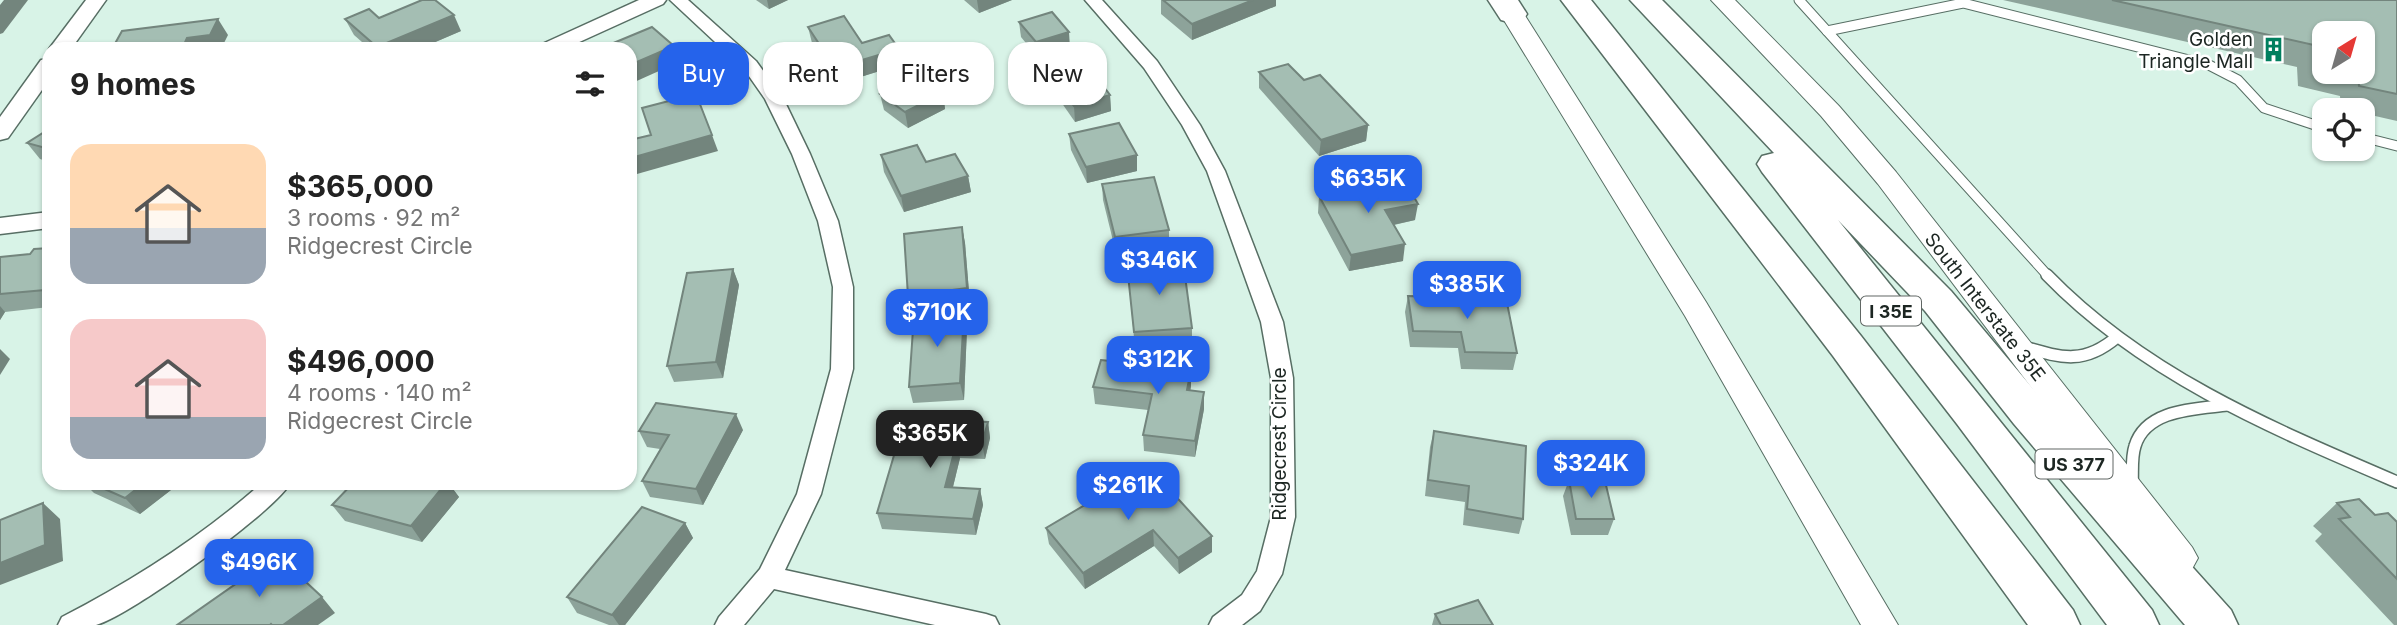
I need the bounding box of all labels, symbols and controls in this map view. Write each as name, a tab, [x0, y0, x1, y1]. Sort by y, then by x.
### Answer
north arrow	[2312, 21, 2375, 84]
map controls	[2312, 21, 2375, 161]
place label: Golden Triangle Mall	[2138, 28, 2253, 73]
building icon: Golden Triangle Mall	[2259, 36, 2287, 64]
chip: Buy	[658, 42, 749, 105]
chip: Rent	[763, 42, 863, 105]
chip: Filters	[877, 42, 994, 105]
chip: New	[1008, 42, 1107, 105]
icon: filters	[571, 65, 609, 103]
text: 9 homes	[70, 66, 196, 102]
button: locate	[2312, 98, 2375, 161]
pin: $635K	[1319, 156, 1417, 215]
text: $635K	[1330, 164, 1406, 192]
text: $365,000	[287, 168, 434, 204]
icon: home	[126, 172, 210, 256]
text: 3 rooms · 92 m²	[287, 204, 460, 232]
street label: South Interstate 35E	[1920, 228, 2050, 386]
text: Ridgecrest Circle	[287, 232, 473, 260]
pin: $346K	[1110, 238, 1208, 297]
text: $346K	[1121, 246, 1197, 274]
pin: $385K	[1418, 262, 1516, 321]
text: $385K	[1429, 270, 1505, 298]
pin: $710K	[888, 290, 986, 349]
road number: I 35E	[1861, 296, 1921, 326]
text: $710K	[902, 298, 972, 326]
pin: $312K	[1109, 336, 1207, 396]
text: $496,000	[287, 343, 435, 379]
text: $312K	[1123, 345, 1193, 373]
icon: home	[126, 347, 210, 431]
street label: Ridgecrest Circle	[1268, 367, 1291, 521]
text: 4 rooms · 140 m²	[287, 379, 472, 407]
text: Ridgecrest Circle	[287, 407, 473, 435]
pin: $365K	[881, 410, 979, 470]
text: $365K	[892, 419, 968, 447]
pin: $324K	[1542, 440, 1640, 500]
text: $324K	[1553, 449, 1629, 477]
road number: US 377	[2036, 450, 2112, 478]
pin: $261K	[1079, 462, 1177, 522]
text: $261K	[1093, 471, 1163, 499]
pin: $496K	[210, 540, 308, 599]
text: $496K	[220, 548, 298, 576]

